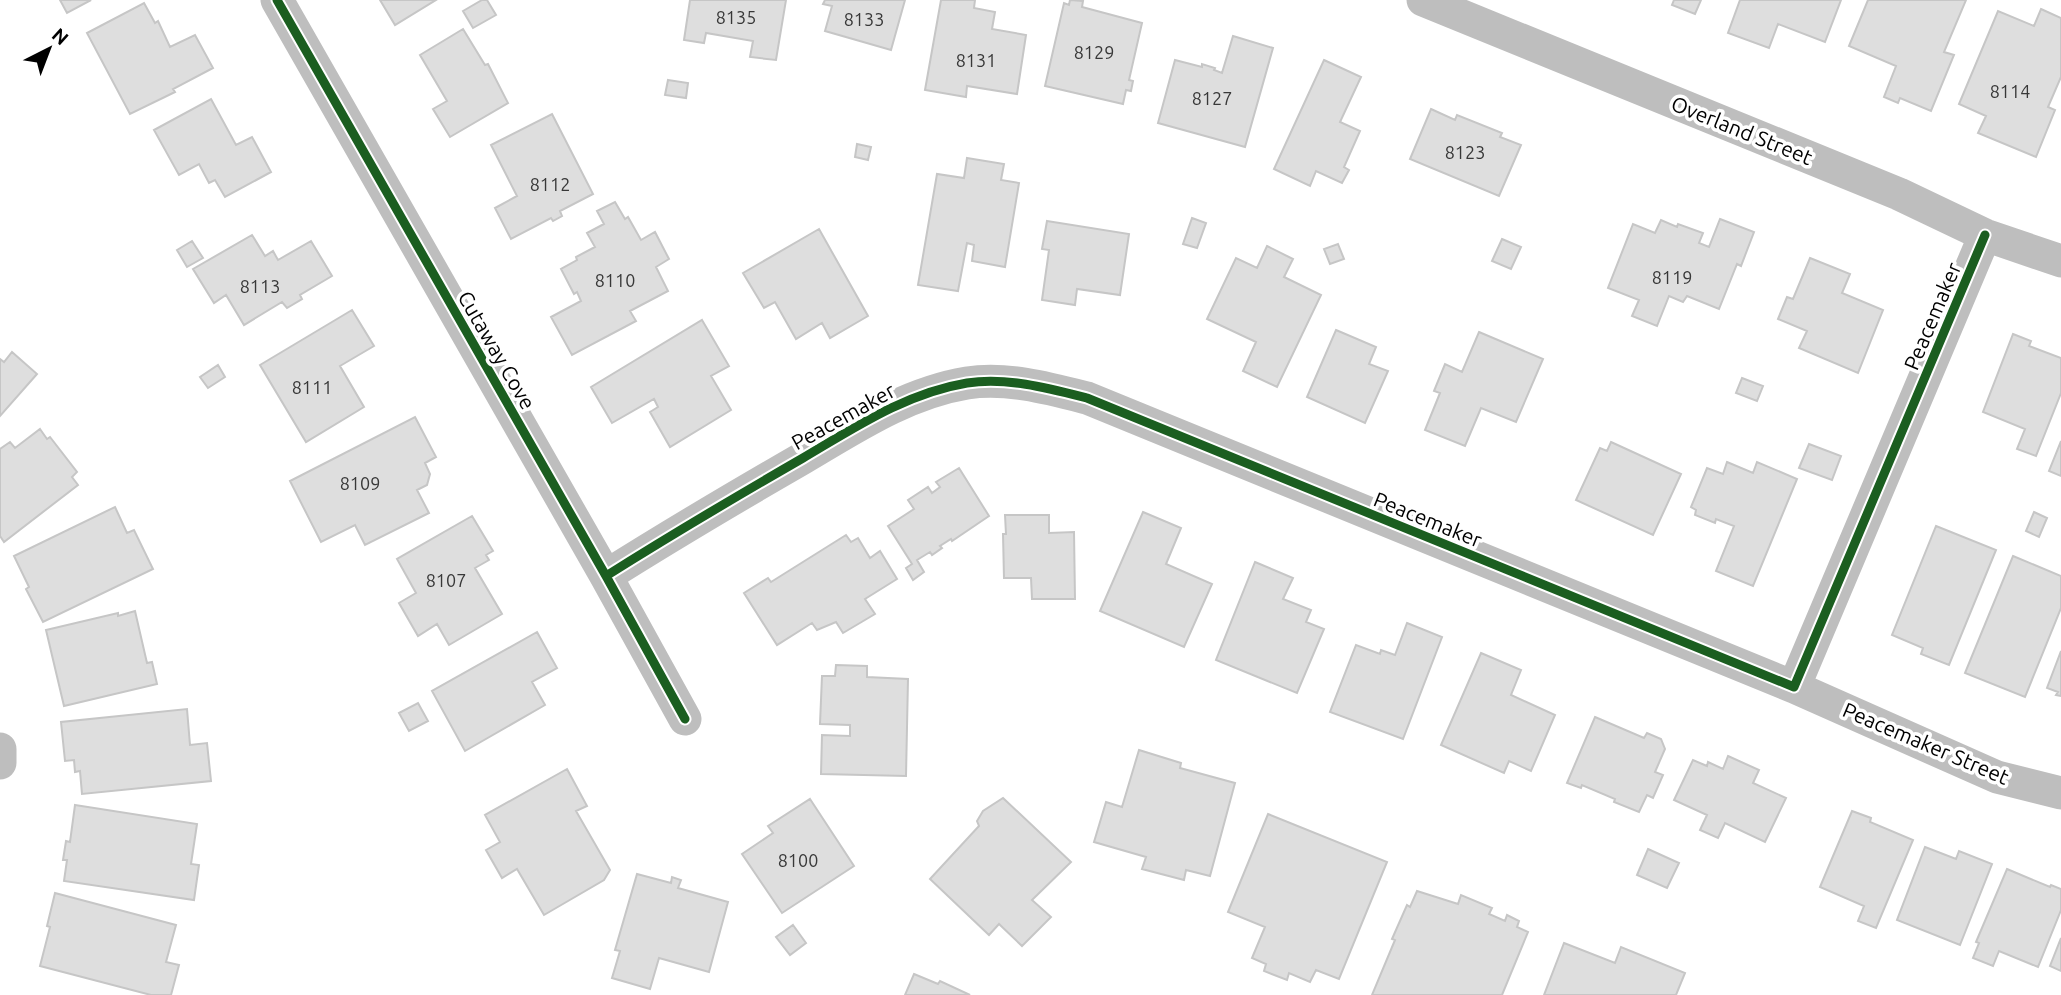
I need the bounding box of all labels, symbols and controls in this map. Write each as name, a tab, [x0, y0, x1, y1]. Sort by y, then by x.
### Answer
house number: 8135	[716, 7, 756, 27]
house number: 8133	[844, 9, 884, 29]
north arrow	[14, 14, 84, 84]
text: N	[48, 23, 73, 49]
house number: 8129	[1074, 42, 1114, 62]
house number: 8131	[956, 50, 996, 70]
house number: 8114	[1990, 81, 2030, 101]
house number: 8127	[1192, 88, 1232, 108]
street label: Overland Street	[1668, 91, 1816, 169]
house number: 8123	[1445, 142, 1485, 162]
house number: 8112	[530, 174, 570, 194]
street label: Peacemaker	[1899, 259, 1965, 373]
house number: 8119	[1652, 267, 1692, 287]
house number: 8110	[595, 270, 635, 290]
house number: 8113	[240, 276, 280, 296]
street label: Cutaway Cove	[453, 287, 541, 413]
house number: 8111	[292, 377, 332, 397]
street label: Peacemaker	[787, 378, 899, 454]
house number: 8109	[340, 473, 380, 493]
street label: Peacemaker	[1370, 486, 1486, 552]
house number: 8107	[426, 570, 466, 590]
street label: Peacemaker Street	[1839, 697, 2013, 789]
house number: 8100	[778, 850, 818, 870]

